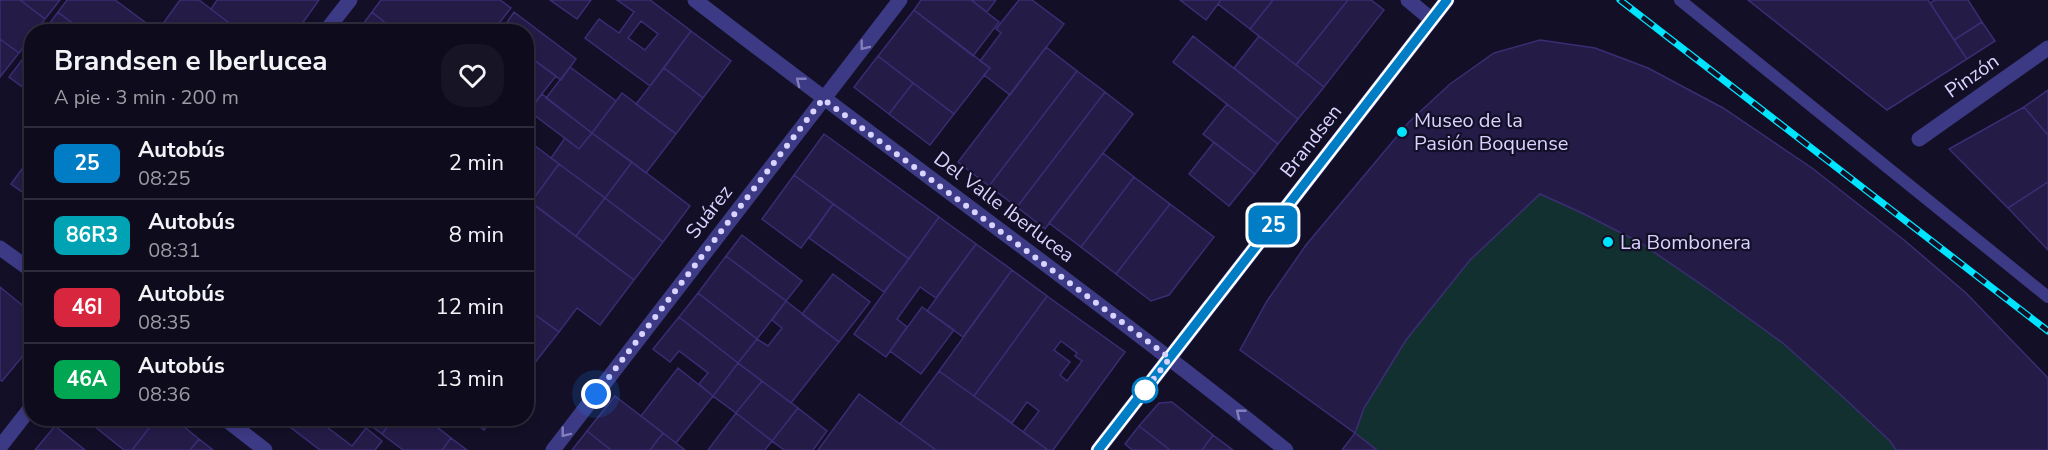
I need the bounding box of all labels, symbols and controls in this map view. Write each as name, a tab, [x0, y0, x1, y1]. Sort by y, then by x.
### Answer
one-way arrow	[860, 39, 871, 50]
text: Brandsen e Iberlucea	[54, 42, 328, 80]
button: heart	[441, 44, 504, 107]
street label: Pinzón	[1940, 48, 2004, 104]
one-way arrow	[795, 77, 806, 88]
text: A pie · 3 min · 200 m	[54, 84, 239, 111]
street label: Brandsen	[1274, 99, 1348, 183]
place label: Museo de la Pasión Boquense	[1414, 107, 1568, 157]
marker: Museo de la Pasión Boquense	[1395, 125, 1409, 139]
text: Autobús	[138, 135, 225, 165]
street label: Del Valle Iberlucea	[928, 145, 1080, 269]
text: 2 min	[449, 148, 504, 178]
text: 25	[74, 149, 100, 177]
text: 08:25	[138, 165, 191, 192]
street label: Suárez	[680, 180, 738, 244]
line badge: 25	[1246, 206, 1300, 244]
text: Autobús	[148, 207, 235, 237]
text: 25	[1260, 211, 1286, 239]
text: 8 min	[449, 220, 504, 250]
text: 86R3	[66, 221, 118, 249]
place label: La Bombonera	[1620, 229, 1751, 256]
marker: La Bombonera	[1601, 235, 1615, 249]
text: 08:31	[148, 237, 201, 264]
text: Autobús	[138, 279, 225, 309]
text: 12 min	[436, 292, 504, 322]
text: 46I	[71, 293, 103, 321]
text: 08:35	[138, 309, 191, 336]
text: Autobús	[138, 351, 225, 381]
text: 13 min	[436, 364, 504, 394]
text: 46A	[67, 365, 107, 393]
unlabelled marker	[1132, 377, 1158, 403]
your location	[581, 379, 611, 409]
text: 08:36	[138, 381, 191, 408]
one-way arrow	[1236, 410, 1247, 421]
one-way arrow	[562, 427, 573, 438]

